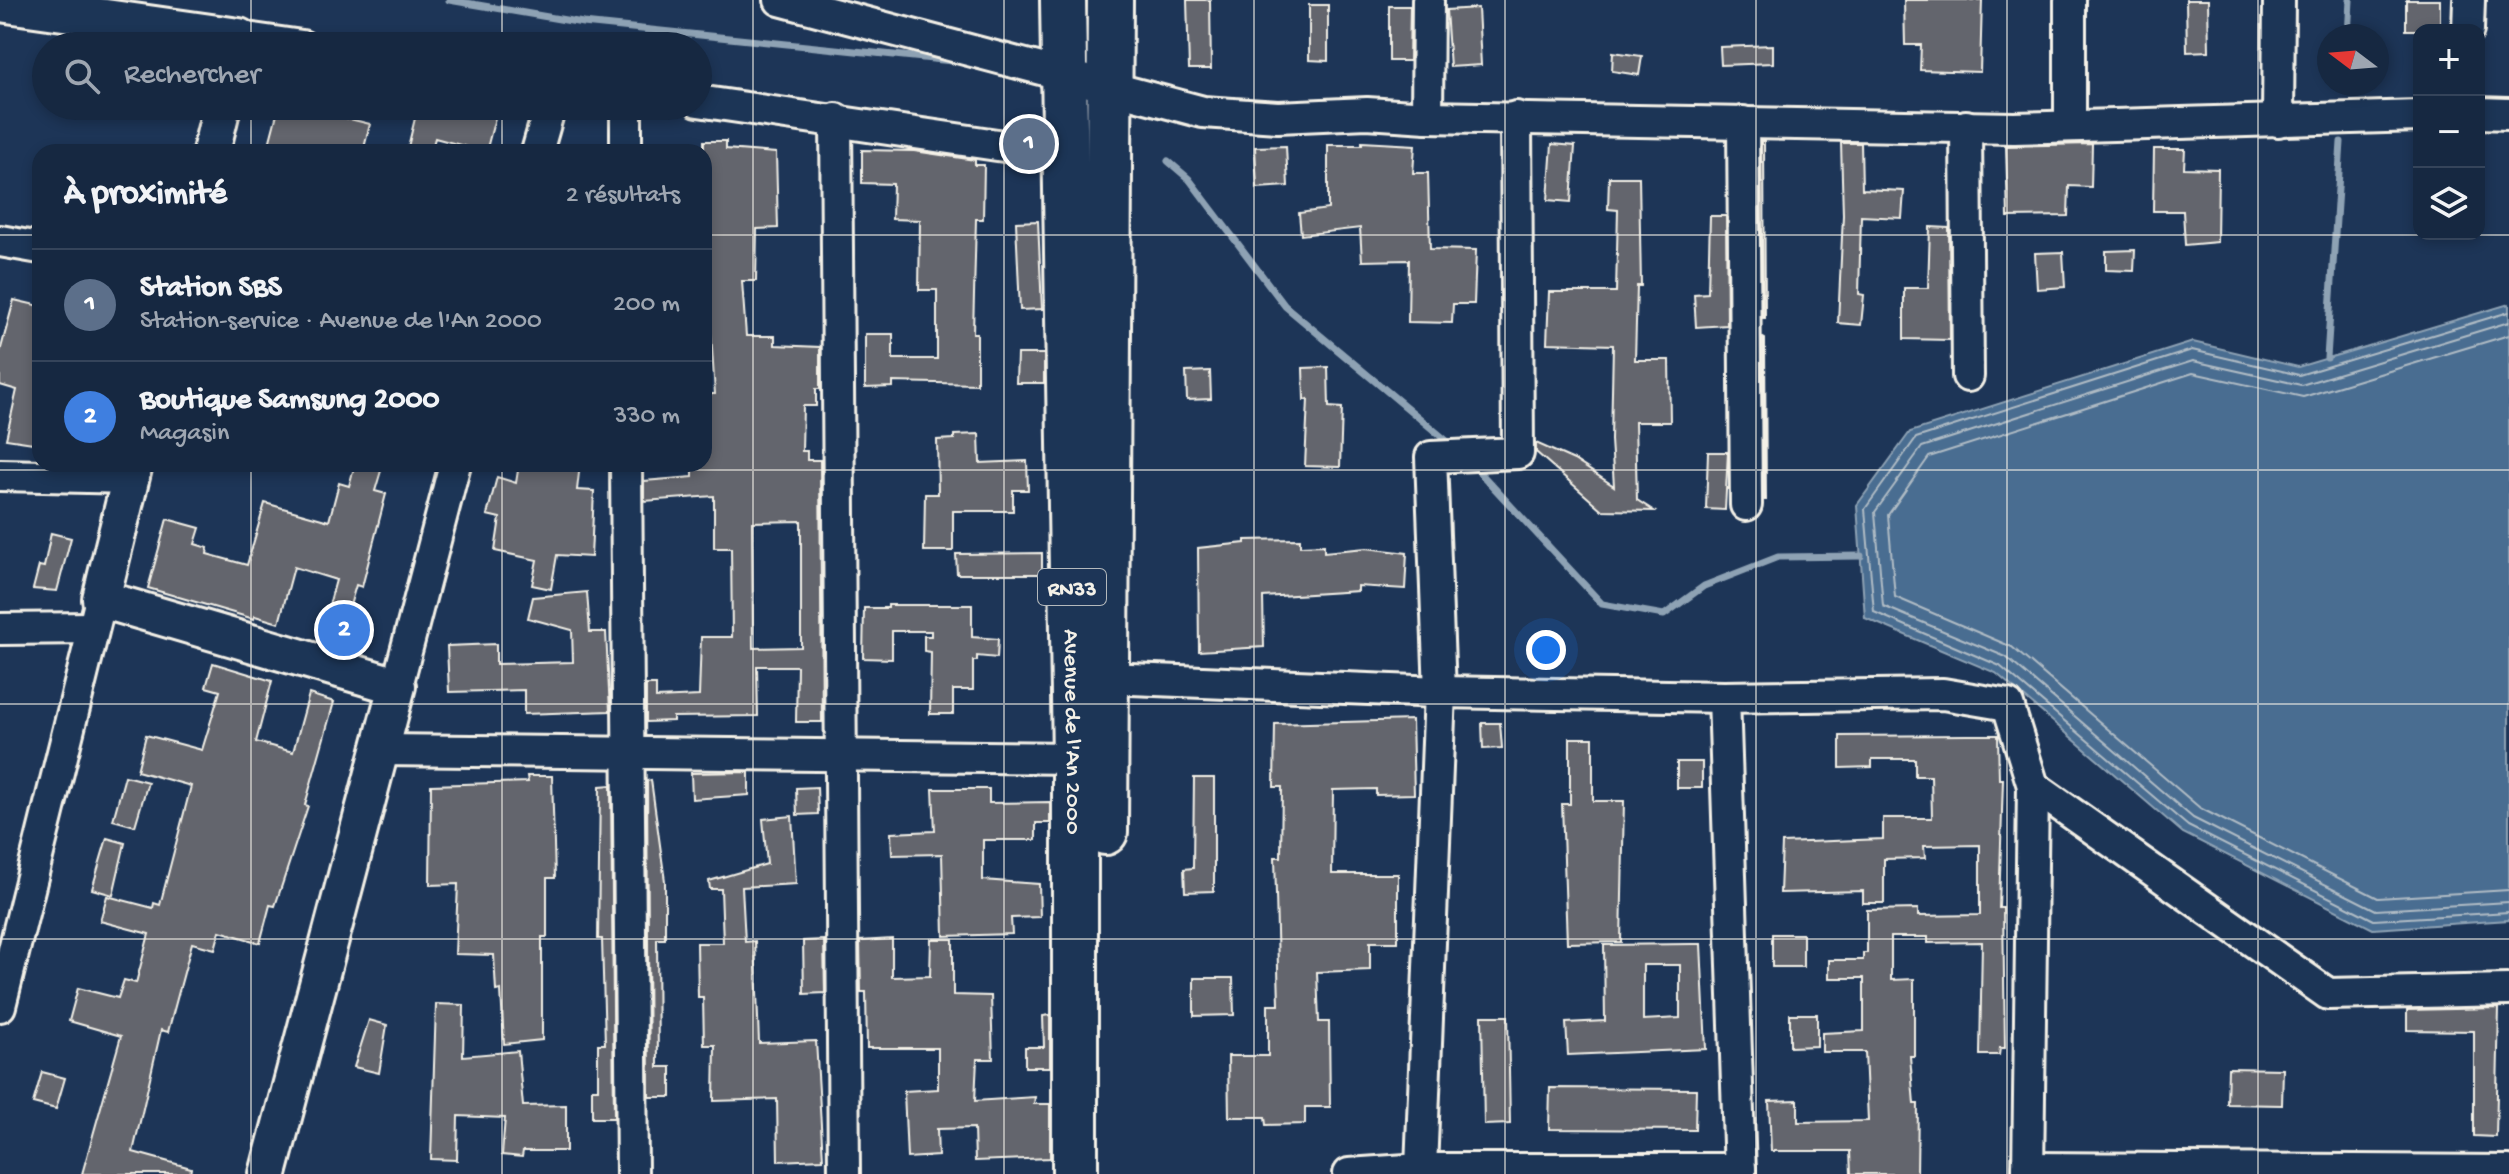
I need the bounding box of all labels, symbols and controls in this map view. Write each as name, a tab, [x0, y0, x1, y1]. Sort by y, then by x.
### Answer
north arrow	[2317, 24, 2389, 96]
map controls	[2413, 24, 2485, 240]
button: +	[2413, 24, 2485, 96]
search box	[32, 32, 712, 120]
icon: search	[60, 54, 104, 98]
text: Rechercher	[124, 59, 260, 94]
button: −	[2413, 96, 2485, 168]
pin: 1	[1003, 114, 1055, 174]
button: layers	[2413, 168, 2485, 240]
text: À proximité	[64, 176, 227, 216]
text: 2 résultats	[566, 181, 680, 212]
text: Station SBS	[140, 272, 282, 307]
text: 1	[85, 290, 95, 321]
text: 200 m	[613, 290, 680, 321]
text: Station-service · Avenue de l'An 2000	[140, 307, 542, 338]
text: Boutique Samsung 2000	[140, 384, 440, 419]
text: 2	[84, 402, 96, 433]
text: 330 m	[614, 402, 680, 433]
text: Magasin	[140, 419, 229, 450]
road number: RN33	[1038, 569, 1106, 605]
pin: 2	[318, 600, 370, 660]
street label: Avenue de l'An 2000	[1055, 629, 1086, 835]
your location	[1526, 630, 1566, 670]

